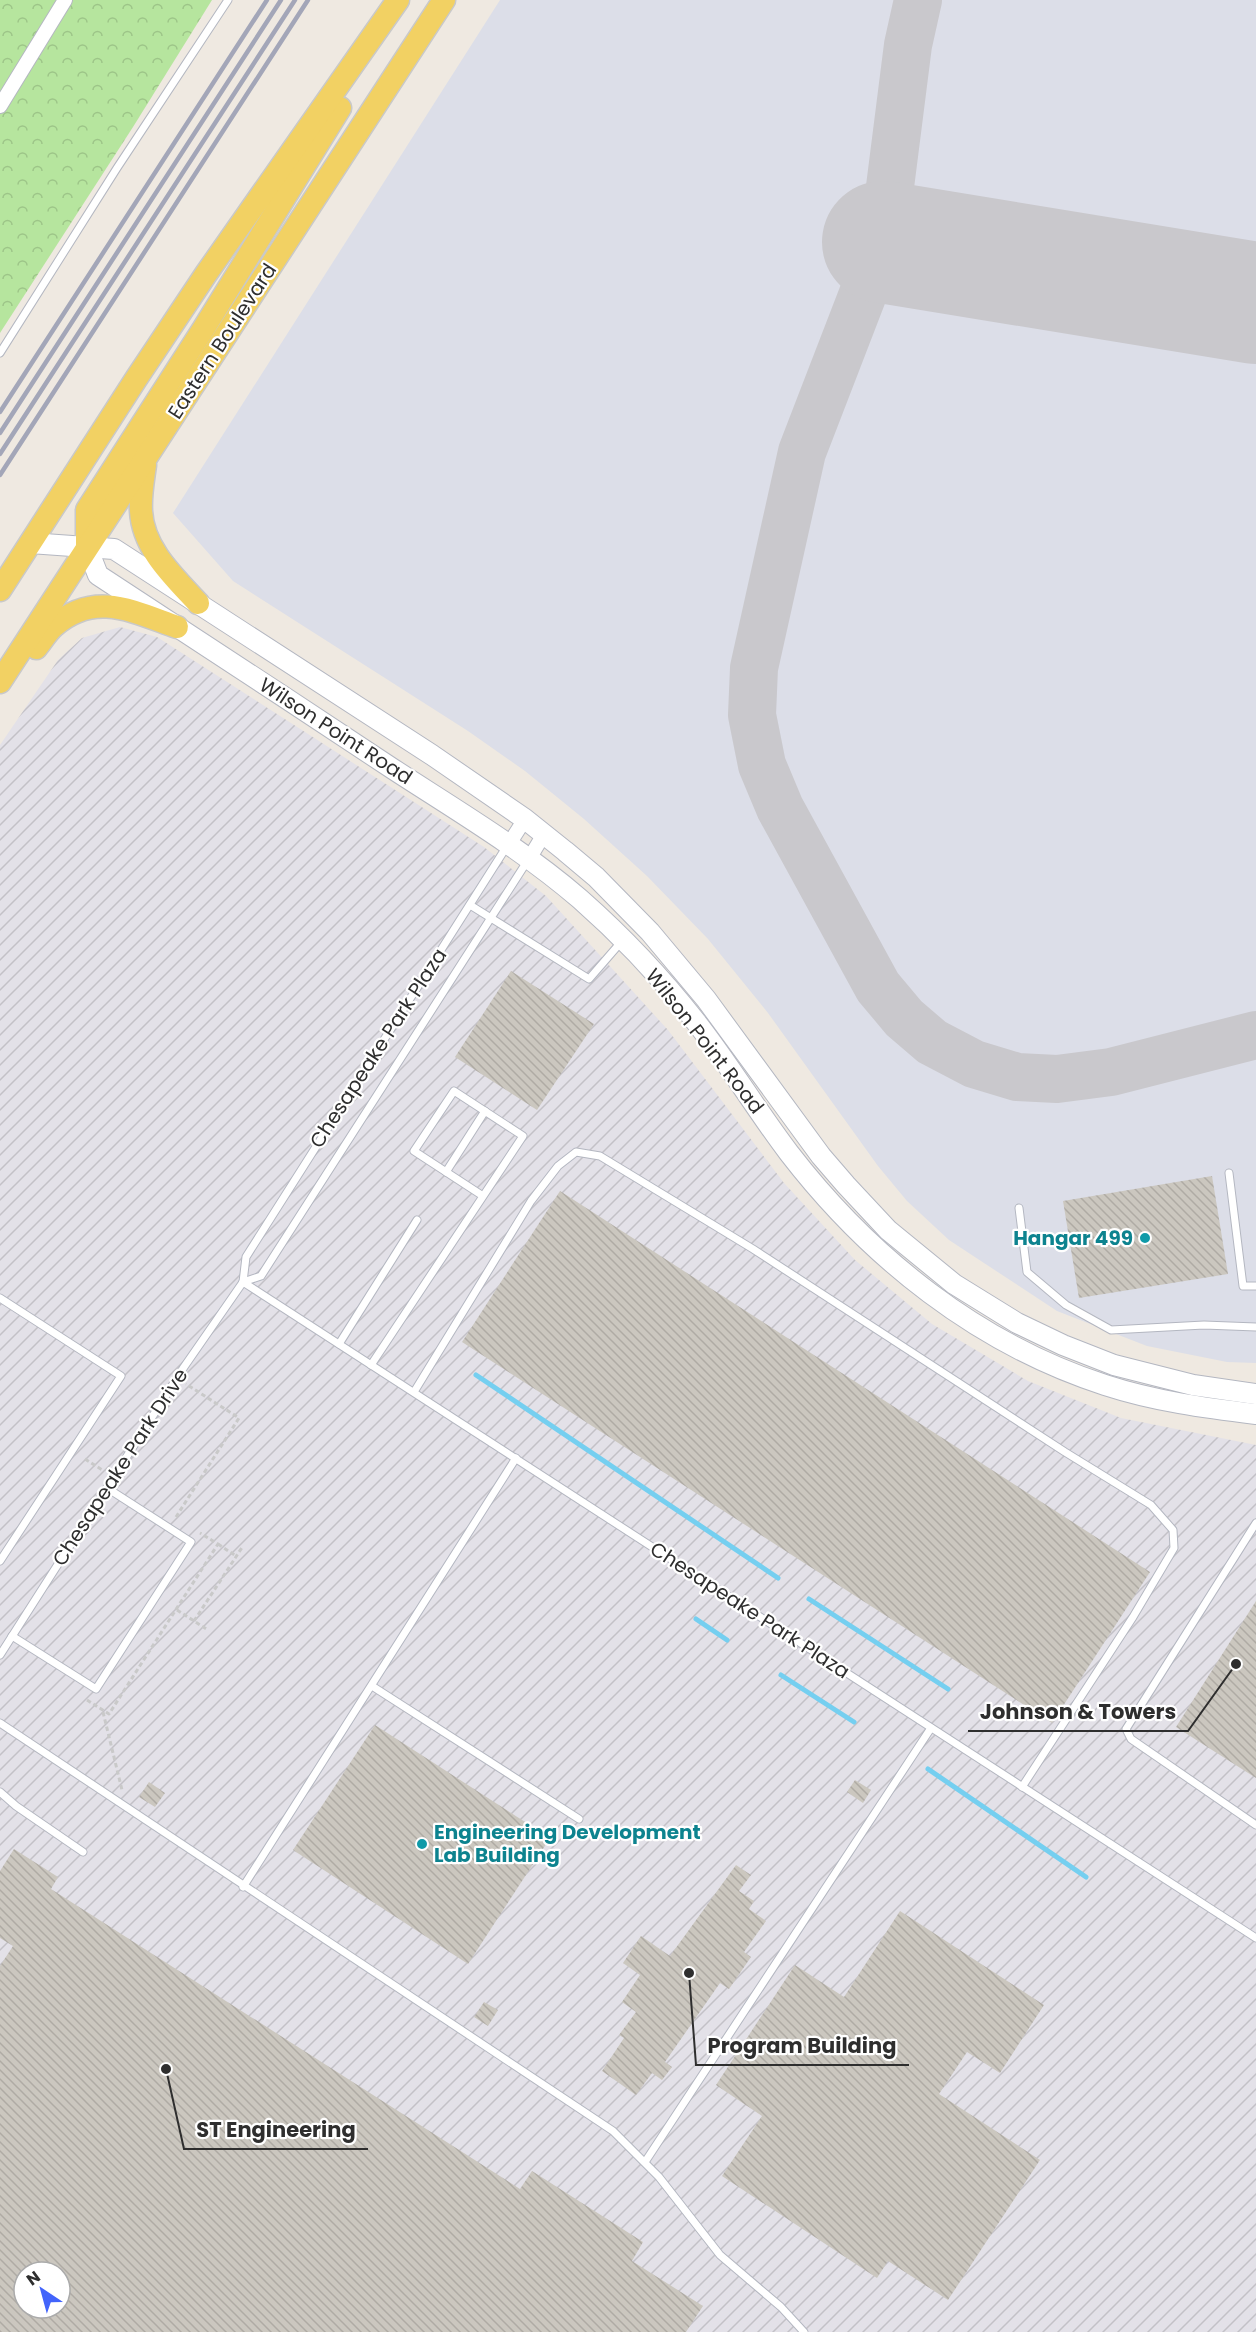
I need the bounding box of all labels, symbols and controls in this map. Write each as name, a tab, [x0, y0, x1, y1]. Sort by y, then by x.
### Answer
street label: Eastern Boulevard	[161, 258, 283, 424]
street label: Wilson Point Road	[254, 671, 418, 791]
street label: Chesapeake Park Plaza	[303, 943, 453, 1153]
street label: Wilson Point Road	[639, 962, 771, 1120]
place label: Hangar 499	[1013, 1224, 1133, 1252]
marker: Hangar 499	[1138, 1231, 1152, 1245]
street label: Chesapeake Park Drive	[46, 1363, 194, 1571]
street label: Chesapeake Park Plaza	[645, 1535, 855, 1685]
callout: Johnson & Towers	[968, 1692, 1188, 1731]
text: Johnson & Towers	[980, 1697, 1176, 1726]
place label: Engineering Development Lab Building	[434, 1818, 701, 1869]
marker: Engineering Development Lab Building	[415, 1837, 429, 1851]
callout: Program Building	[696, 2026, 909, 2065]
text: Program Building	[708, 2031, 896, 2060]
callout: ST Engineering	[184, 2110, 368, 2149]
text: ST Engineering	[196, 2115, 356, 2144]
north arrow	[12, 2260, 72, 2320]
text: N	[22, 2265, 45, 2291]

